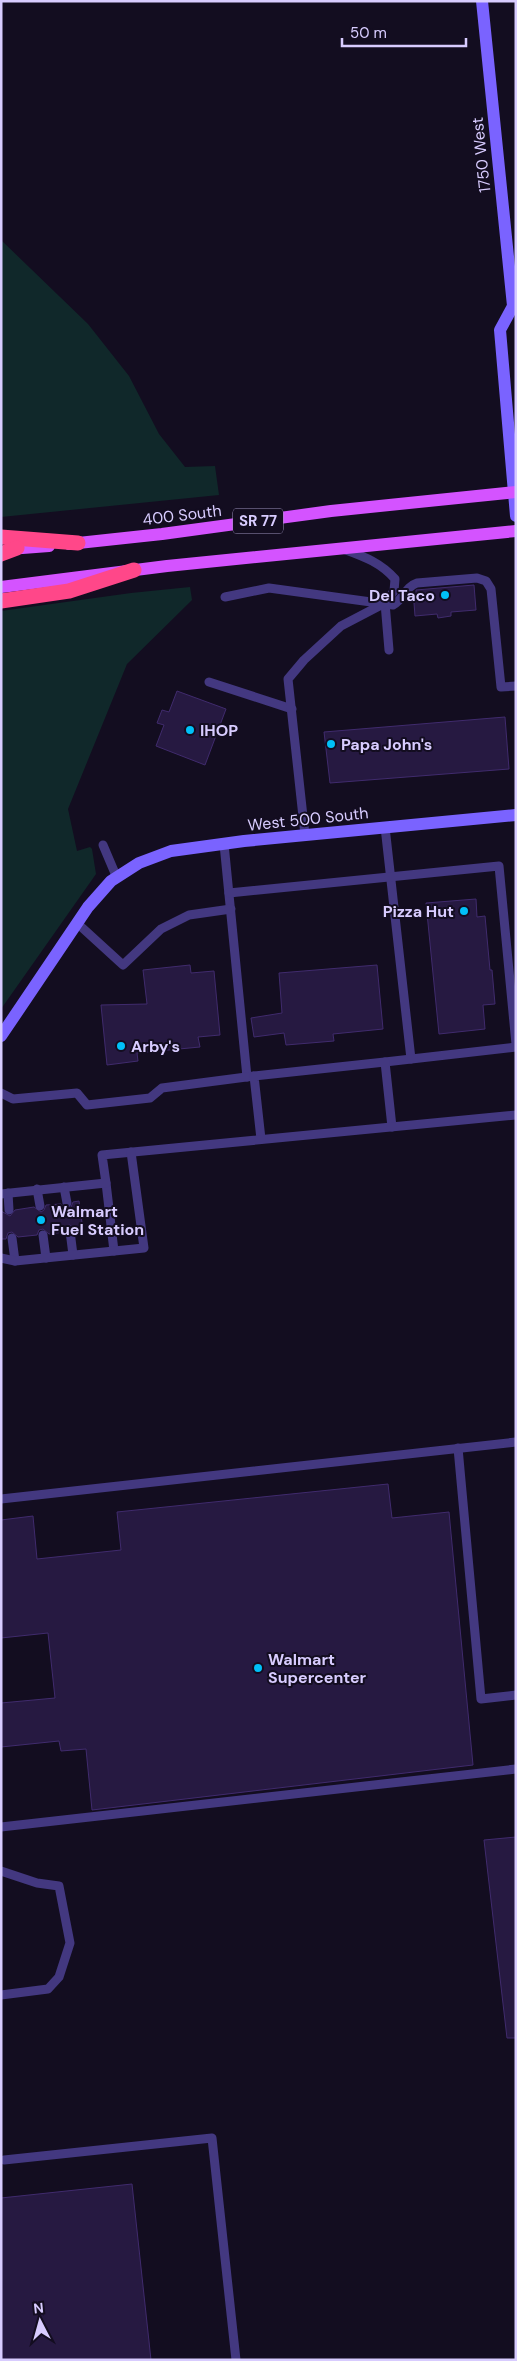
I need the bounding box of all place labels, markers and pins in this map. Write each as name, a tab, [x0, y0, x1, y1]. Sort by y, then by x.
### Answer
place label: Del Taco	[369, 585, 435, 606]
marker: Del Taco	[439, 589, 451, 601]
place label: IHOP	[200, 720, 238, 741]
marker: IHOP	[184, 724, 196, 736]
place label: Papa John's	[341, 734, 432, 755]
marker: Papa John's	[325, 738, 337, 750]
place label: Pizza Hut	[383, 901, 454, 922]
marker: Pizza Hut	[458, 905, 470, 917]
place label: Arby's	[131, 1036, 180, 1057]
marker: Arby's	[115, 1040, 127, 1052]
place label: Walmart Fuel Station	[51, 1201, 144, 1240]
marker: Walmart Fuel Station	[35, 1214, 47, 1226]
place label: Walmart Supercenter	[268, 1649, 367, 1688]
marker: Walmart Supercenter	[252, 1662, 264, 1674]

